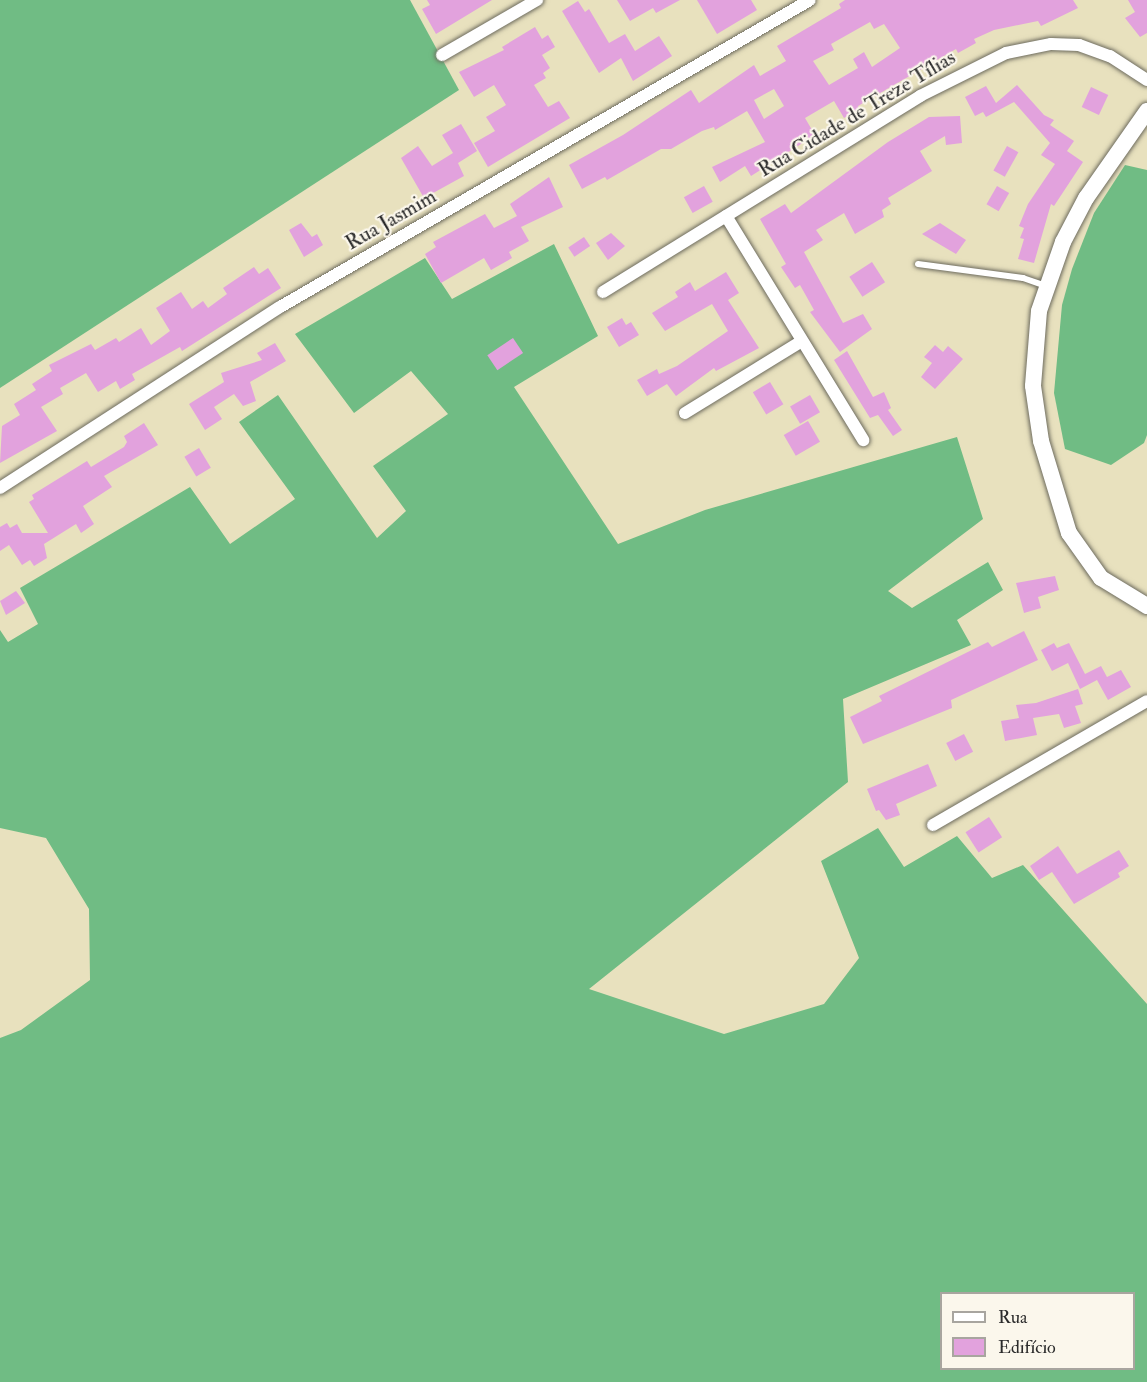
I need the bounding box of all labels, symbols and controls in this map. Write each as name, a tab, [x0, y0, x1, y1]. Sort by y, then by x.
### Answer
street label: Rua Cidade de Treze Tílias	[754, 45, 960, 183]
street label: Rua Jasmim	[341, 184, 441, 256]
legend	[940, 1292, 1135, 1370]
text: Rua	[998, 1306, 1027, 1329]
text: Edifício	[998, 1336, 1056, 1359]

